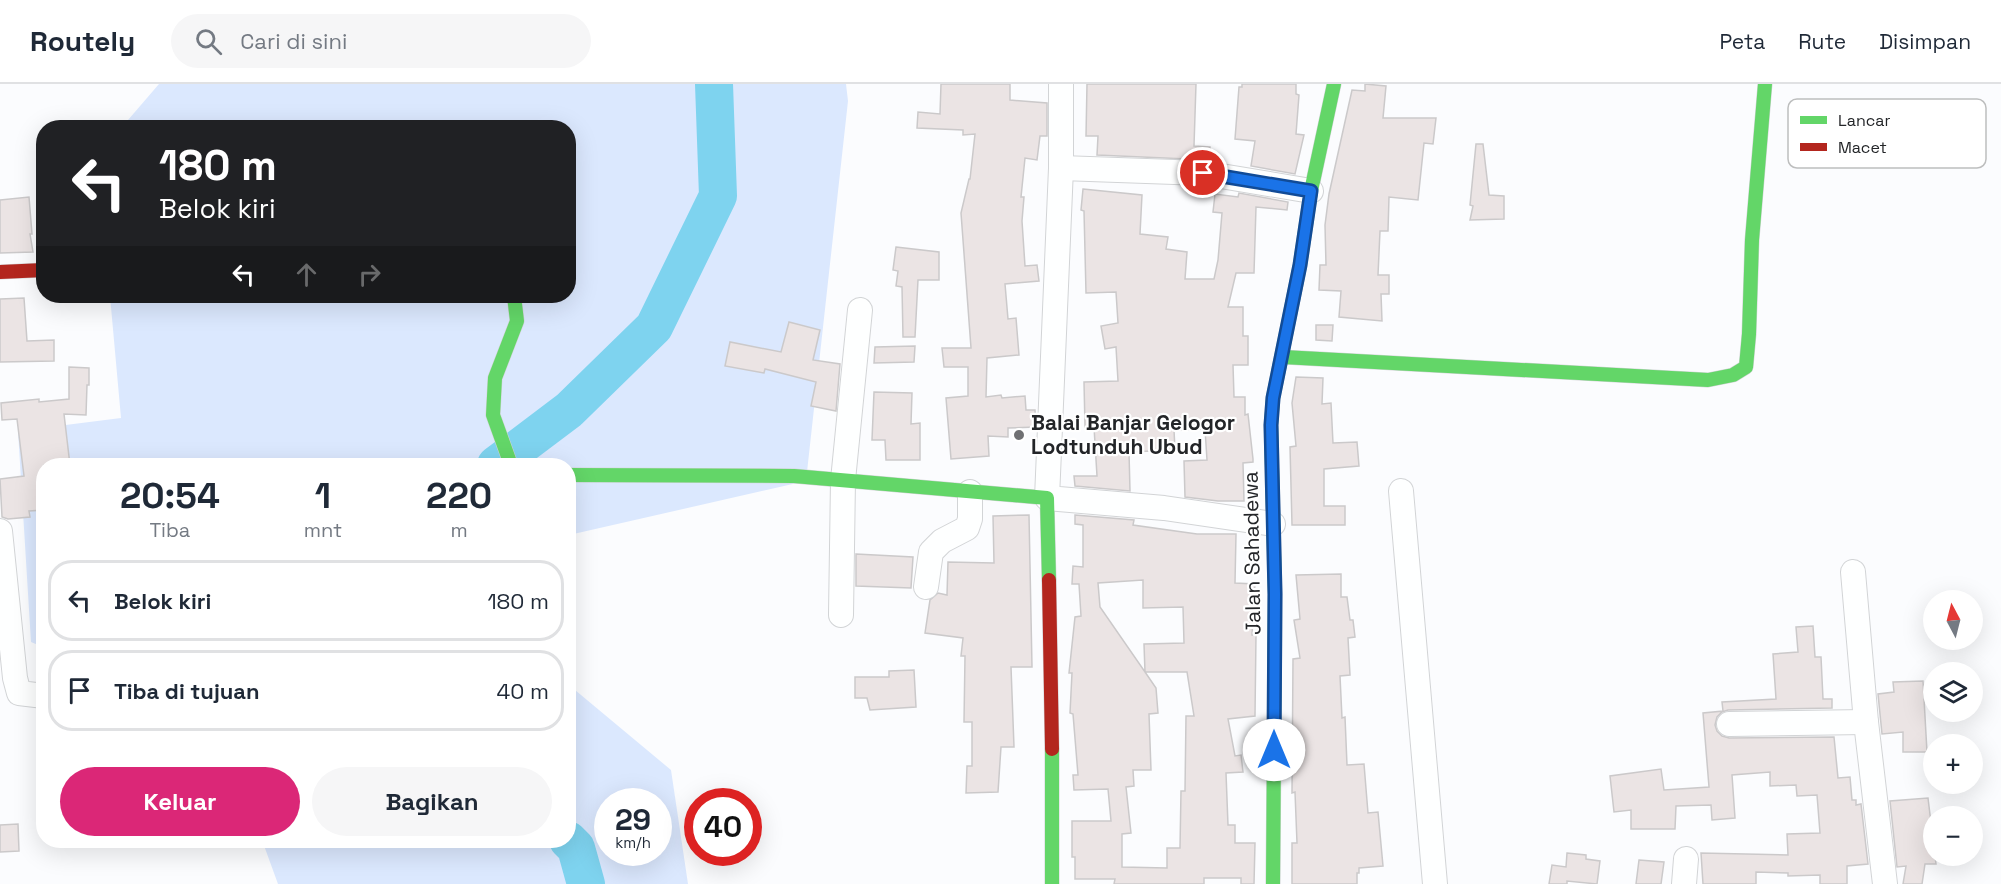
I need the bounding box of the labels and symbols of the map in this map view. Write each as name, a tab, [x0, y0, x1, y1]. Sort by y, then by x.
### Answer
legend	[1788, 99, 1986, 168]
text: Lancar	[1838, 110, 1891, 131]
text: Macet	[1838, 137, 1887, 158]
pin	[1177, 147, 1228, 198]
place label: Balai Banjar Gelogor Lodtunduh Ubud	[1031, 409, 1235, 460]
marker: Balai Banjar Gelogor Lodtunduh Ubud	[1012, 428, 1026, 442]
street label: Jalan Sahadewa	[1237, 471, 1266, 635]
north arrow	[1923, 590, 1983, 650]
position arrow	[1242, 718, 1306, 782]
speed limit sign: 40	[684, 788, 762, 866]

